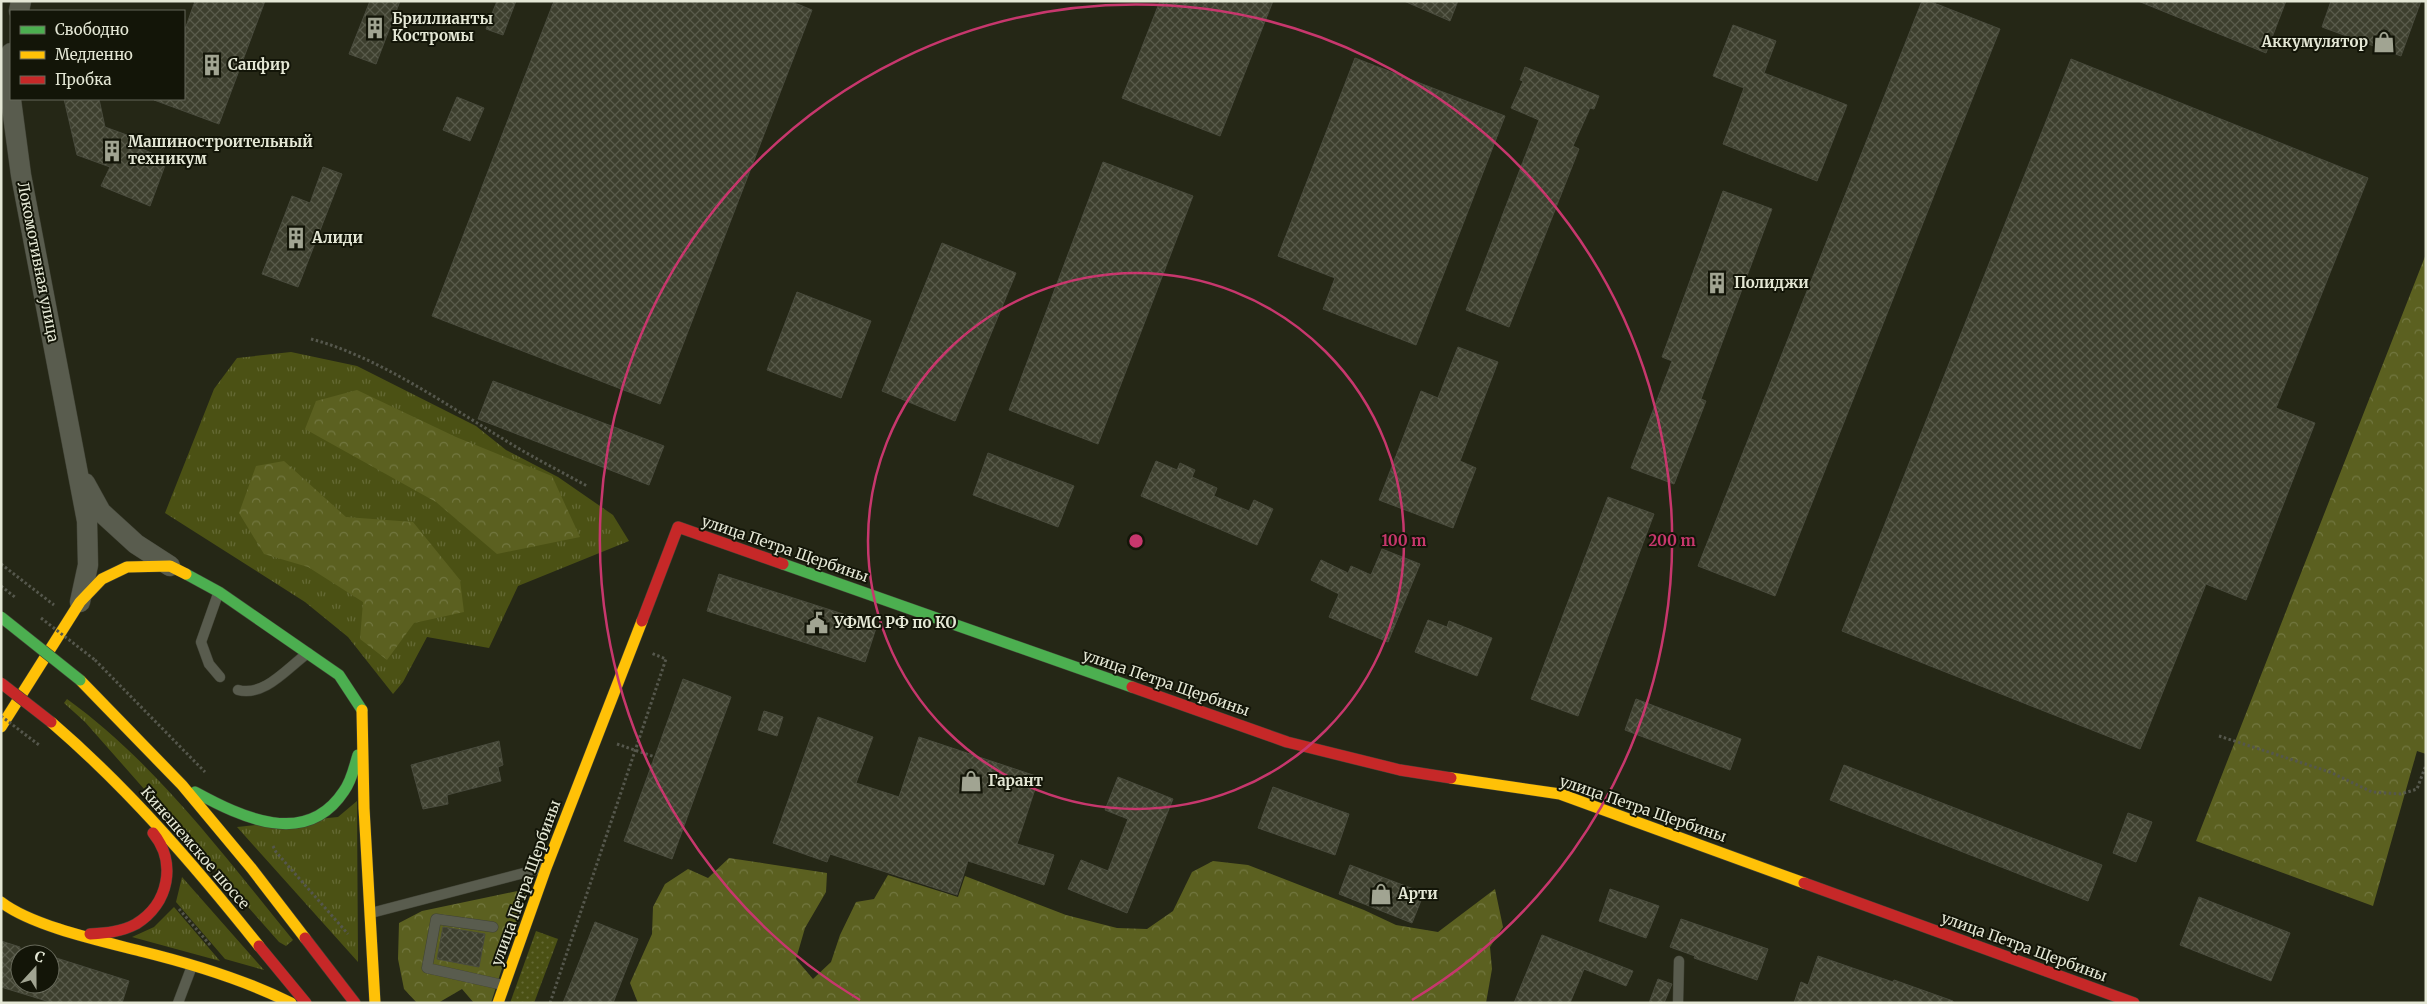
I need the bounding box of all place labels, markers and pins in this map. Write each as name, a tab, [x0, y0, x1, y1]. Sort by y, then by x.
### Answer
place label: Бриллианты Костромы	[392, 9, 494, 45]
building icon: Бриллианты Костромы	[362, 15, 388, 41]
shop icon: Аккумулятор	[2371, 29, 2397, 55]
place label: Аккумулятор	[2260, 32, 2368, 51]
building icon: Сапфир	[199, 52, 225, 78]
place label: Сапфир	[228, 55, 290, 74]
place label: Машиностроительный техникум	[128, 132, 313, 168]
building icon: Машиностроительный техникум	[99, 138, 125, 164]
building icon: Алиди	[283, 225, 309, 251]
place label: Алиди	[311, 228, 364, 247]
building icon: Полиджи	[1704, 270, 1730, 296]
place label: Полиджи	[1734, 273, 1809, 292]
centre of rings	[1127, 532, 1145, 550]
public building icon: УФМС РФ по КО	[804, 610, 830, 636]
place label: УФМС РФ по КО	[833, 613, 957, 632]
shop icon: Гарант	[958, 768, 984, 794]
place label: Гарант	[988, 771, 1043, 790]
shop icon: Арти	[1368, 881, 1394, 907]
place label: Арти	[1397, 884, 1438, 903]

